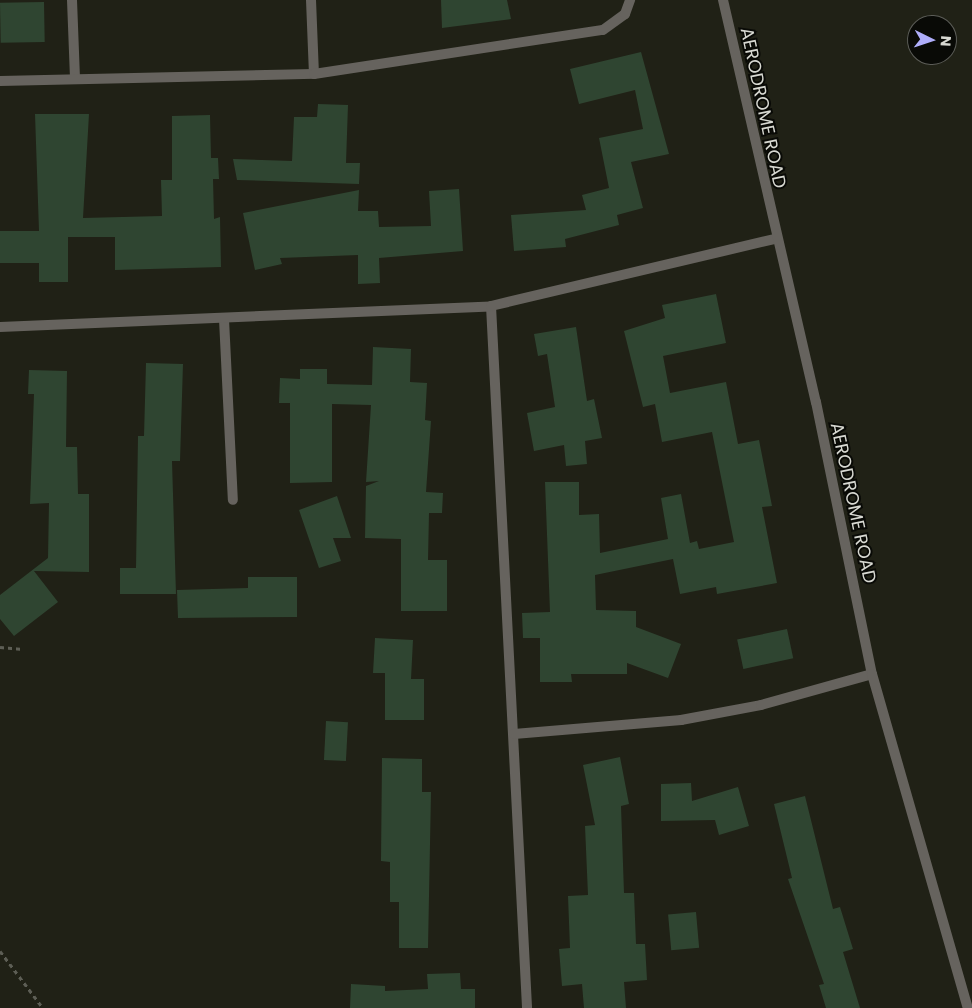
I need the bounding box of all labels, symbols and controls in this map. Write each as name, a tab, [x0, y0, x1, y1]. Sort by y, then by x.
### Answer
north arrow	[907, 15, 957, 65]
street label: AERODROME ROAD	[735, 26, 791, 190]
text: N	[936, 35, 956, 47]
street label: AERODROME ROAD	[825, 421, 881, 585]

